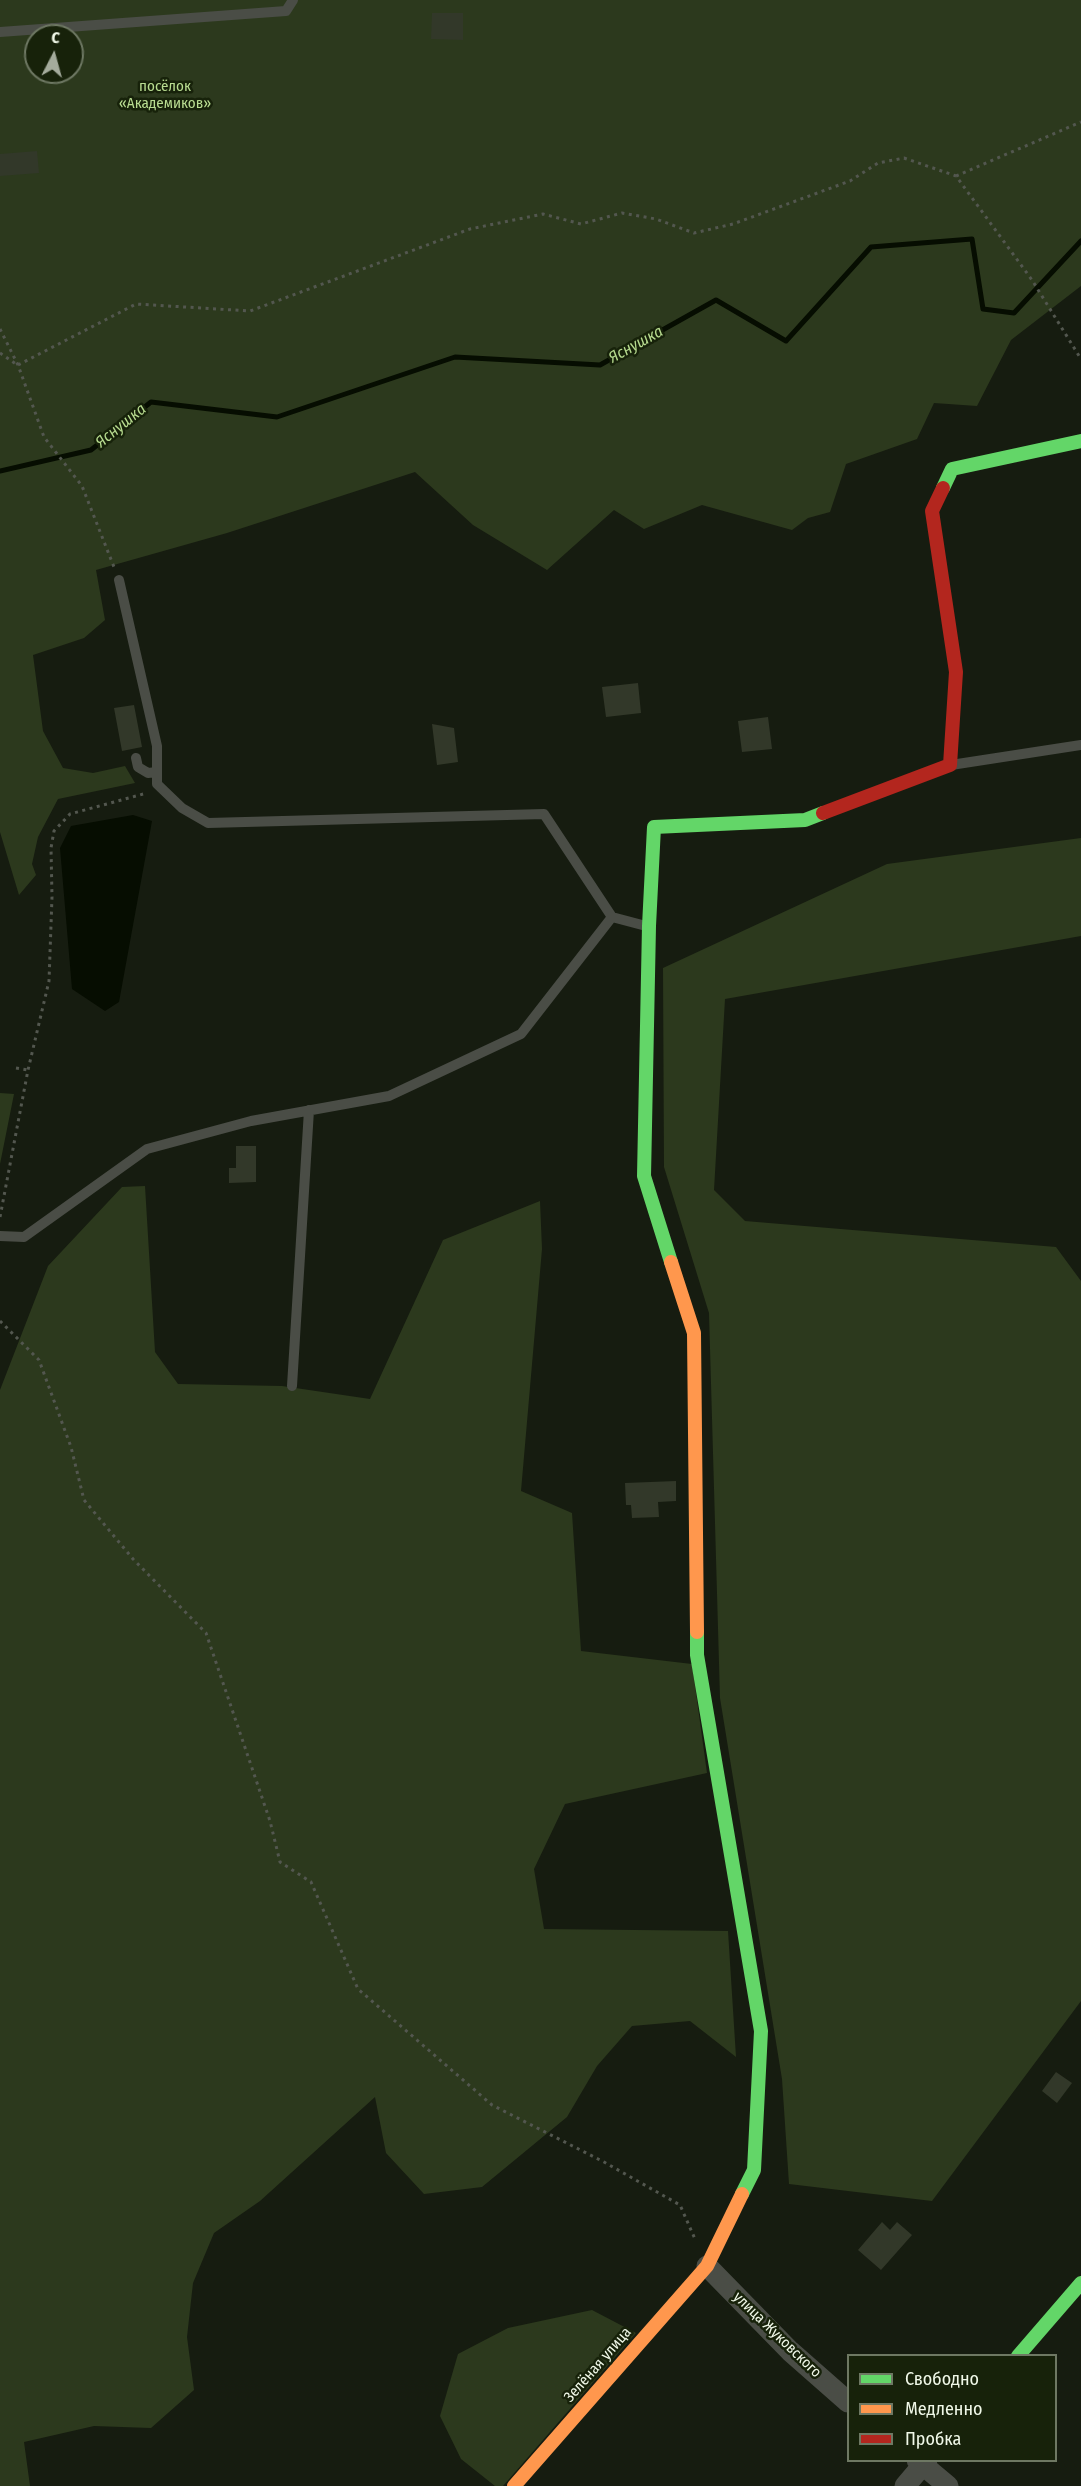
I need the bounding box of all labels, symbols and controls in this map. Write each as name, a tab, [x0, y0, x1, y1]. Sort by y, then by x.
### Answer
north arrow	[24, 24, 84, 84]
text: С	[51, 28, 61, 47]
park label: посёлок «Академиков»	[119, 78, 211, 113]
water label: Яснушка	[605, 322, 667, 368]
water label: Яснушка	[92, 400, 150, 452]
street label: улица Жуковского	[729, 2288, 825, 2382]
street label: Зелёная улица	[561, 2324, 635, 2406]
legend	[847, 2354, 1057, 2462]
text: Свободно	[905, 2368, 979, 2390]
text: Медленно	[905, 2398, 983, 2420]
text: Пробка	[905, 2428, 961, 2450]

